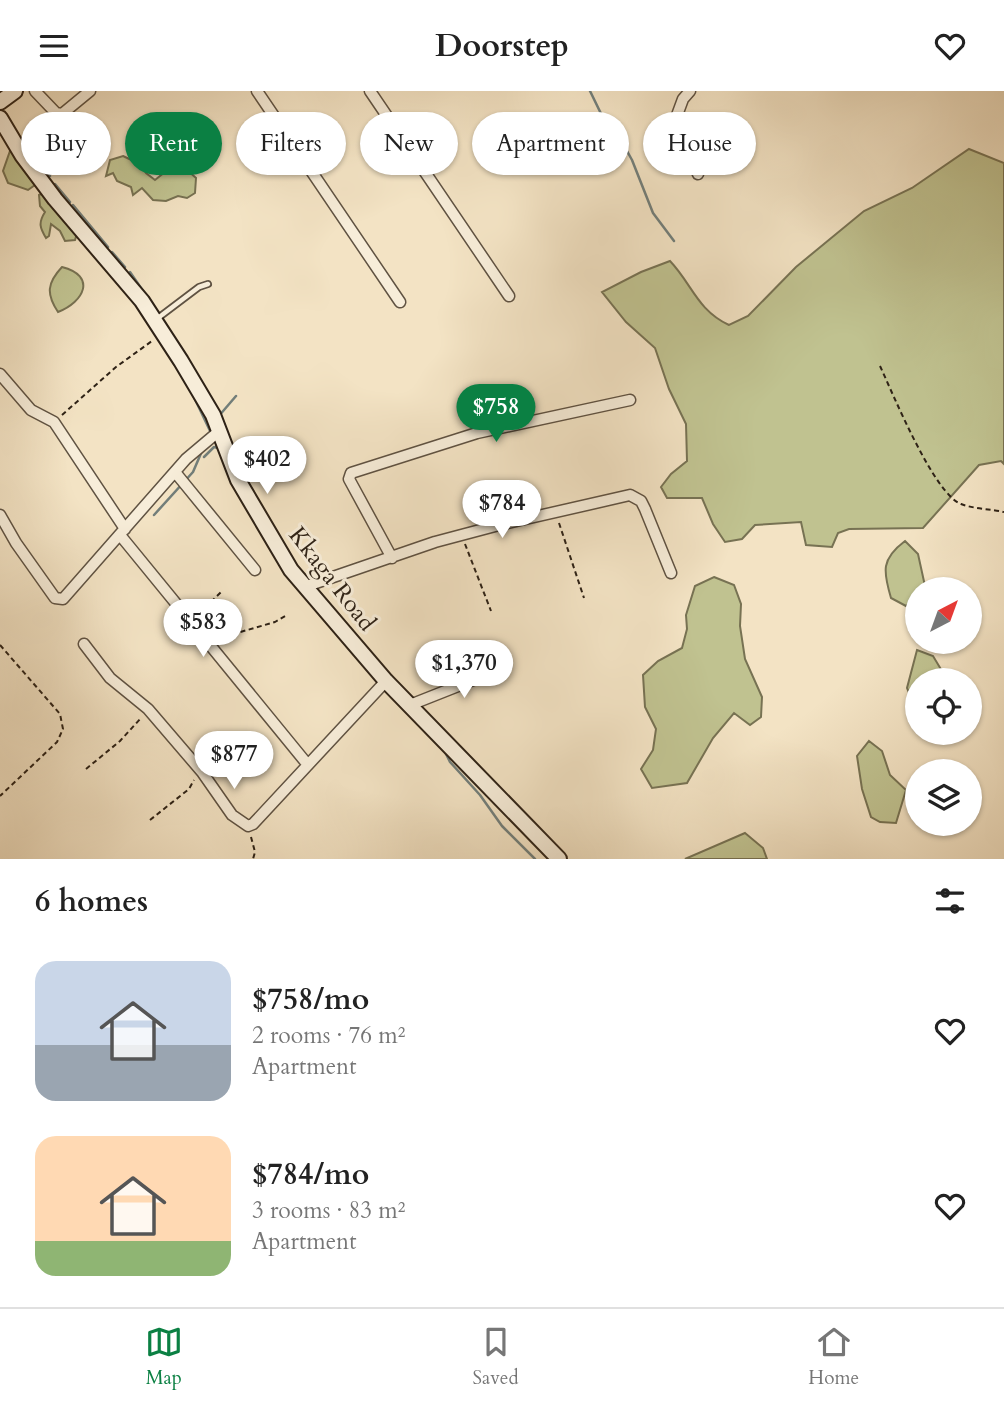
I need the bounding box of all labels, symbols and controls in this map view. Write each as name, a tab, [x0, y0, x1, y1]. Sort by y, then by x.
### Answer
text: Doorstep	[435, 24, 569, 68]
icon: menu	[35, 27, 73, 65]
icon: heart	[931, 27, 969, 65]
chip: Buy	[21, 112, 111, 175]
chip: Rent	[125, 112, 222, 175]
chip: Filters	[236, 112, 346, 175]
chip: New	[360, 112, 458, 175]
chip: Apartment	[472, 112, 629, 175]
chip: House	[643, 112, 756, 175]
pin: $758	[455, 385, 537, 444]
text: $758	[472, 391, 520, 422]
pin: $402	[226, 437, 308, 496]
text: $402	[243, 443, 291, 474]
pin: $784	[461, 481, 543, 540]
text: $784	[478, 487, 526, 518]
street label: Kkaga Road	[281, 520, 383, 638]
north arrow	[905, 577, 982, 655]
map controls	[905, 577, 982, 836]
pin: $583	[162, 599, 244, 659]
text: $583	[179, 606, 227, 637]
pin: $1,370	[407, 641, 521, 700]
text: $1,370	[431, 647, 497, 678]
button: locate	[905, 668, 982, 745]
pin: $877	[193, 731, 275, 791]
text: $877	[210, 738, 258, 769]
button: layers	[905, 759, 982, 836]
text: 6 homes	[35, 881, 148, 922]
icon: filters	[931, 882, 969, 920]
text: $758/mo	[252, 979, 369, 1020]
icon: home	[91, 989, 175, 1073]
icon: heart	[931, 1012, 969, 1050]
text: 2 rooms · 76 m²	[252, 1020, 405, 1051]
text: Apartment	[252, 1051, 356, 1082]
text: $784/mo	[252, 1154, 369, 1195]
icon: home	[91, 1164, 175, 1248]
icon: heart	[931, 1187, 969, 1225]
text: 3 rooms · 83 m²	[252, 1195, 405, 1226]
text: Apartment	[252, 1226, 356, 1257]
tab: Map	[145, 1323, 183, 1391]
tab: Saved	[473, 1323, 519, 1391]
tab: Home	[808, 1323, 859, 1391]

